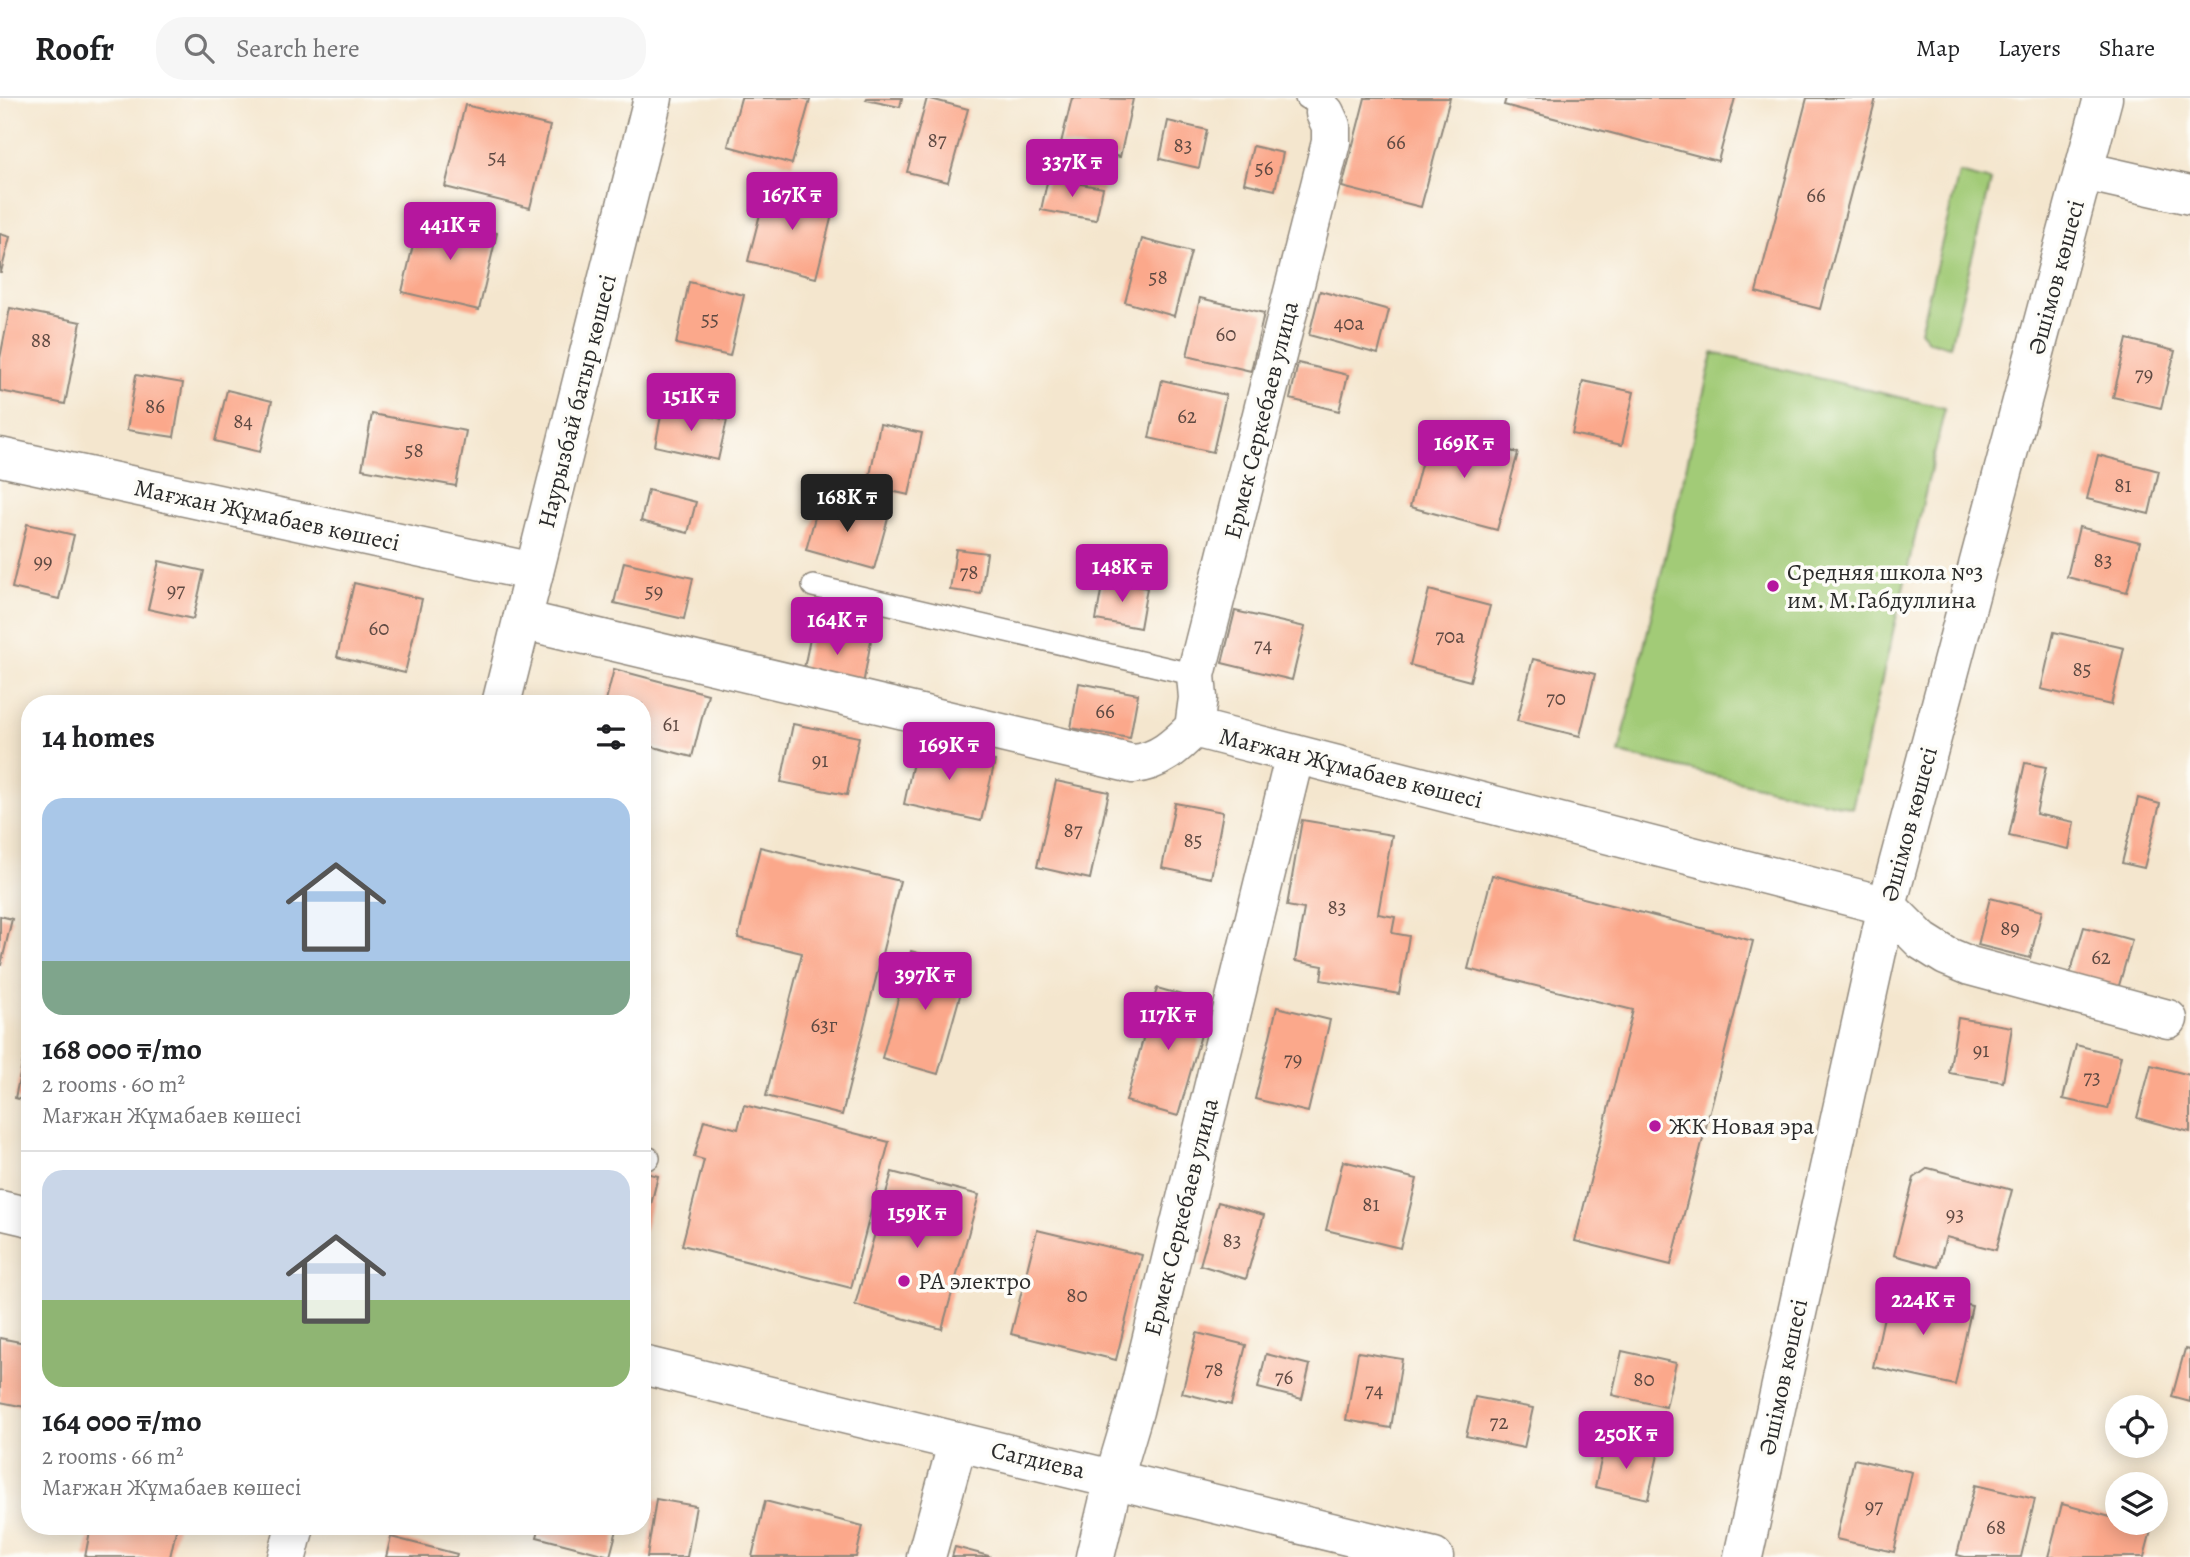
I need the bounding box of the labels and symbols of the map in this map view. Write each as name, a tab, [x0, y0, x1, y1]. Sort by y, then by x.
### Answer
house number: 87	[927, 126, 947, 154]
house number: 66	[1386, 128, 1406, 156]
house number: 83	[1174, 131, 1192, 159]
pin: 337K ₸	[1015, 140, 1129, 199]
house number: 54	[488, 143, 506, 171]
house number: 56	[1255, 154, 1274, 182]
pin: 167K ₸	[735, 172, 849, 232]
house number: 66	[1806, 181, 1826, 209]
street label: Әшімов көшесі	[2020, 196, 2092, 358]
pin: 441K ₸	[393, 202, 507, 262]
house number: 58	[1148, 263, 1168, 291]
street label: Наурызбай батыр көшесі	[530, 271, 624, 531]
street label: Ермек Серкебаев улица	[1216, 298, 1306, 542]
house number: 55	[701, 305, 719, 333]
house number: 40а	[1334, 309, 1365, 337]
house number: 60	[1216, 320, 1236, 348]
house number: 88	[31, 326, 51, 354]
house number: 79	[2135, 360, 2153, 388]
pin: 151K ₸	[634, 374, 748, 433]
house number: 86	[145, 392, 165, 420]
house number: 62	[1177, 402, 1197, 430]
house number: 84	[233, 407, 253, 435]
pin: 169K ₸	[1407, 420, 1521, 480]
house number: 58	[404, 436, 424, 464]
street label: Мағжан Жұмабаев көшесі	[131, 471, 403, 559]
house number: 81	[2114, 471, 2132, 499]
pin: 168K ₸	[790, 474, 904, 534]
pin: 148K ₸	[1065, 545, 1179, 604]
house number: 83	[2094, 546, 2112, 574]
house number: 99	[33, 547, 53, 575]
place label: Средняя школа №3 им. М.Габдуллина	[1787, 556, 1984, 616]
house number: 78	[959, 558, 979, 586]
house number: 97	[167, 576, 185, 604]
house number: 59	[645, 577, 663, 605]
marker: Средняя школа №3 им. М.Габдуллина	[1765, 578, 1781, 594]
pin: 164K ₸	[780, 598, 894, 657]
house number: 60	[369, 614, 389, 642]
house number: 70а	[1435, 622, 1465, 650]
house number: 74	[1254, 631, 1272, 659]
house number: 85	[2072, 655, 2092, 683]
house number: 70	[1546, 684, 1566, 712]
house number: 66	[1095, 697, 1115, 725]
house number: 61	[663, 710, 679, 738]
street label: Мағжан Жұмабаев көшесі	[1216, 720, 1486, 816]
pin: 169K ₸	[892, 722, 1006, 782]
street label: Әшімов көшесі	[1873, 743, 1945, 905]
house number: 91	[812, 746, 828, 774]
house number: 87	[1063, 816, 1083, 844]
house number: 85	[1183, 826, 1203, 854]
house number: 83	[1328, 893, 1346, 921]
house number: 89	[2000, 914, 2020, 942]
house number: 62	[2091, 943, 2111, 971]
pin: 397K ₸	[868, 953, 982, 1012]
pin: 117K ₸	[1111, 992, 1225, 1052]
house number: 63г	[810, 1011, 838, 1039]
house number: 91	[1973, 1036, 1989, 1064]
house number: 79	[1284, 1045, 1302, 1073]
house number: 73	[2083, 1063, 2101, 1091]
street label: Ермек Серкебаев улица	[1136, 1095, 1226, 1339]
place label: ЖК Новая эра	[1669, 1110, 1814, 1142]
marker: ЖК Новая эра	[1647, 1118, 1663, 1134]
pin: 159K ₸	[860, 1190, 974, 1250]
house number: 81	[1362, 1190, 1380, 1218]
house number: 93	[1946, 1200, 1964, 1228]
house number: 83	[1223, 1226, 1241, 1254]
place label: РА электро	[918, 1265, 1031, 1297]
marker: РА электро	[896, 1273, 912, 1289]
pin: 224K ₸	[1866, 1278, 1980, 1337]
house number: 80	[1066, 1281, 1088, 1309]
street label: Әшімов көшесі	[1751, 1296, 1815, 1458]
house number: 78	[1204, 1355, 1224, 1383]
house number: 76	[1275, 1363, 1294, 1391]
house number: 80	[1633, 1365, 1655, 1393]
house number: 74	[1365, 1376, 1383, 1404]
house number: 72	[1490, 1408, 1508, 1436]
pin: 250K ₸	[1569, 1412, 1683, 1471]
street label: Сагдиева	[988, 1434, 1088, 1486]
house number: 97	[1865, 1492, 1883, 1520]
house number: 68	[1986, 1513, 2006, 1541]

